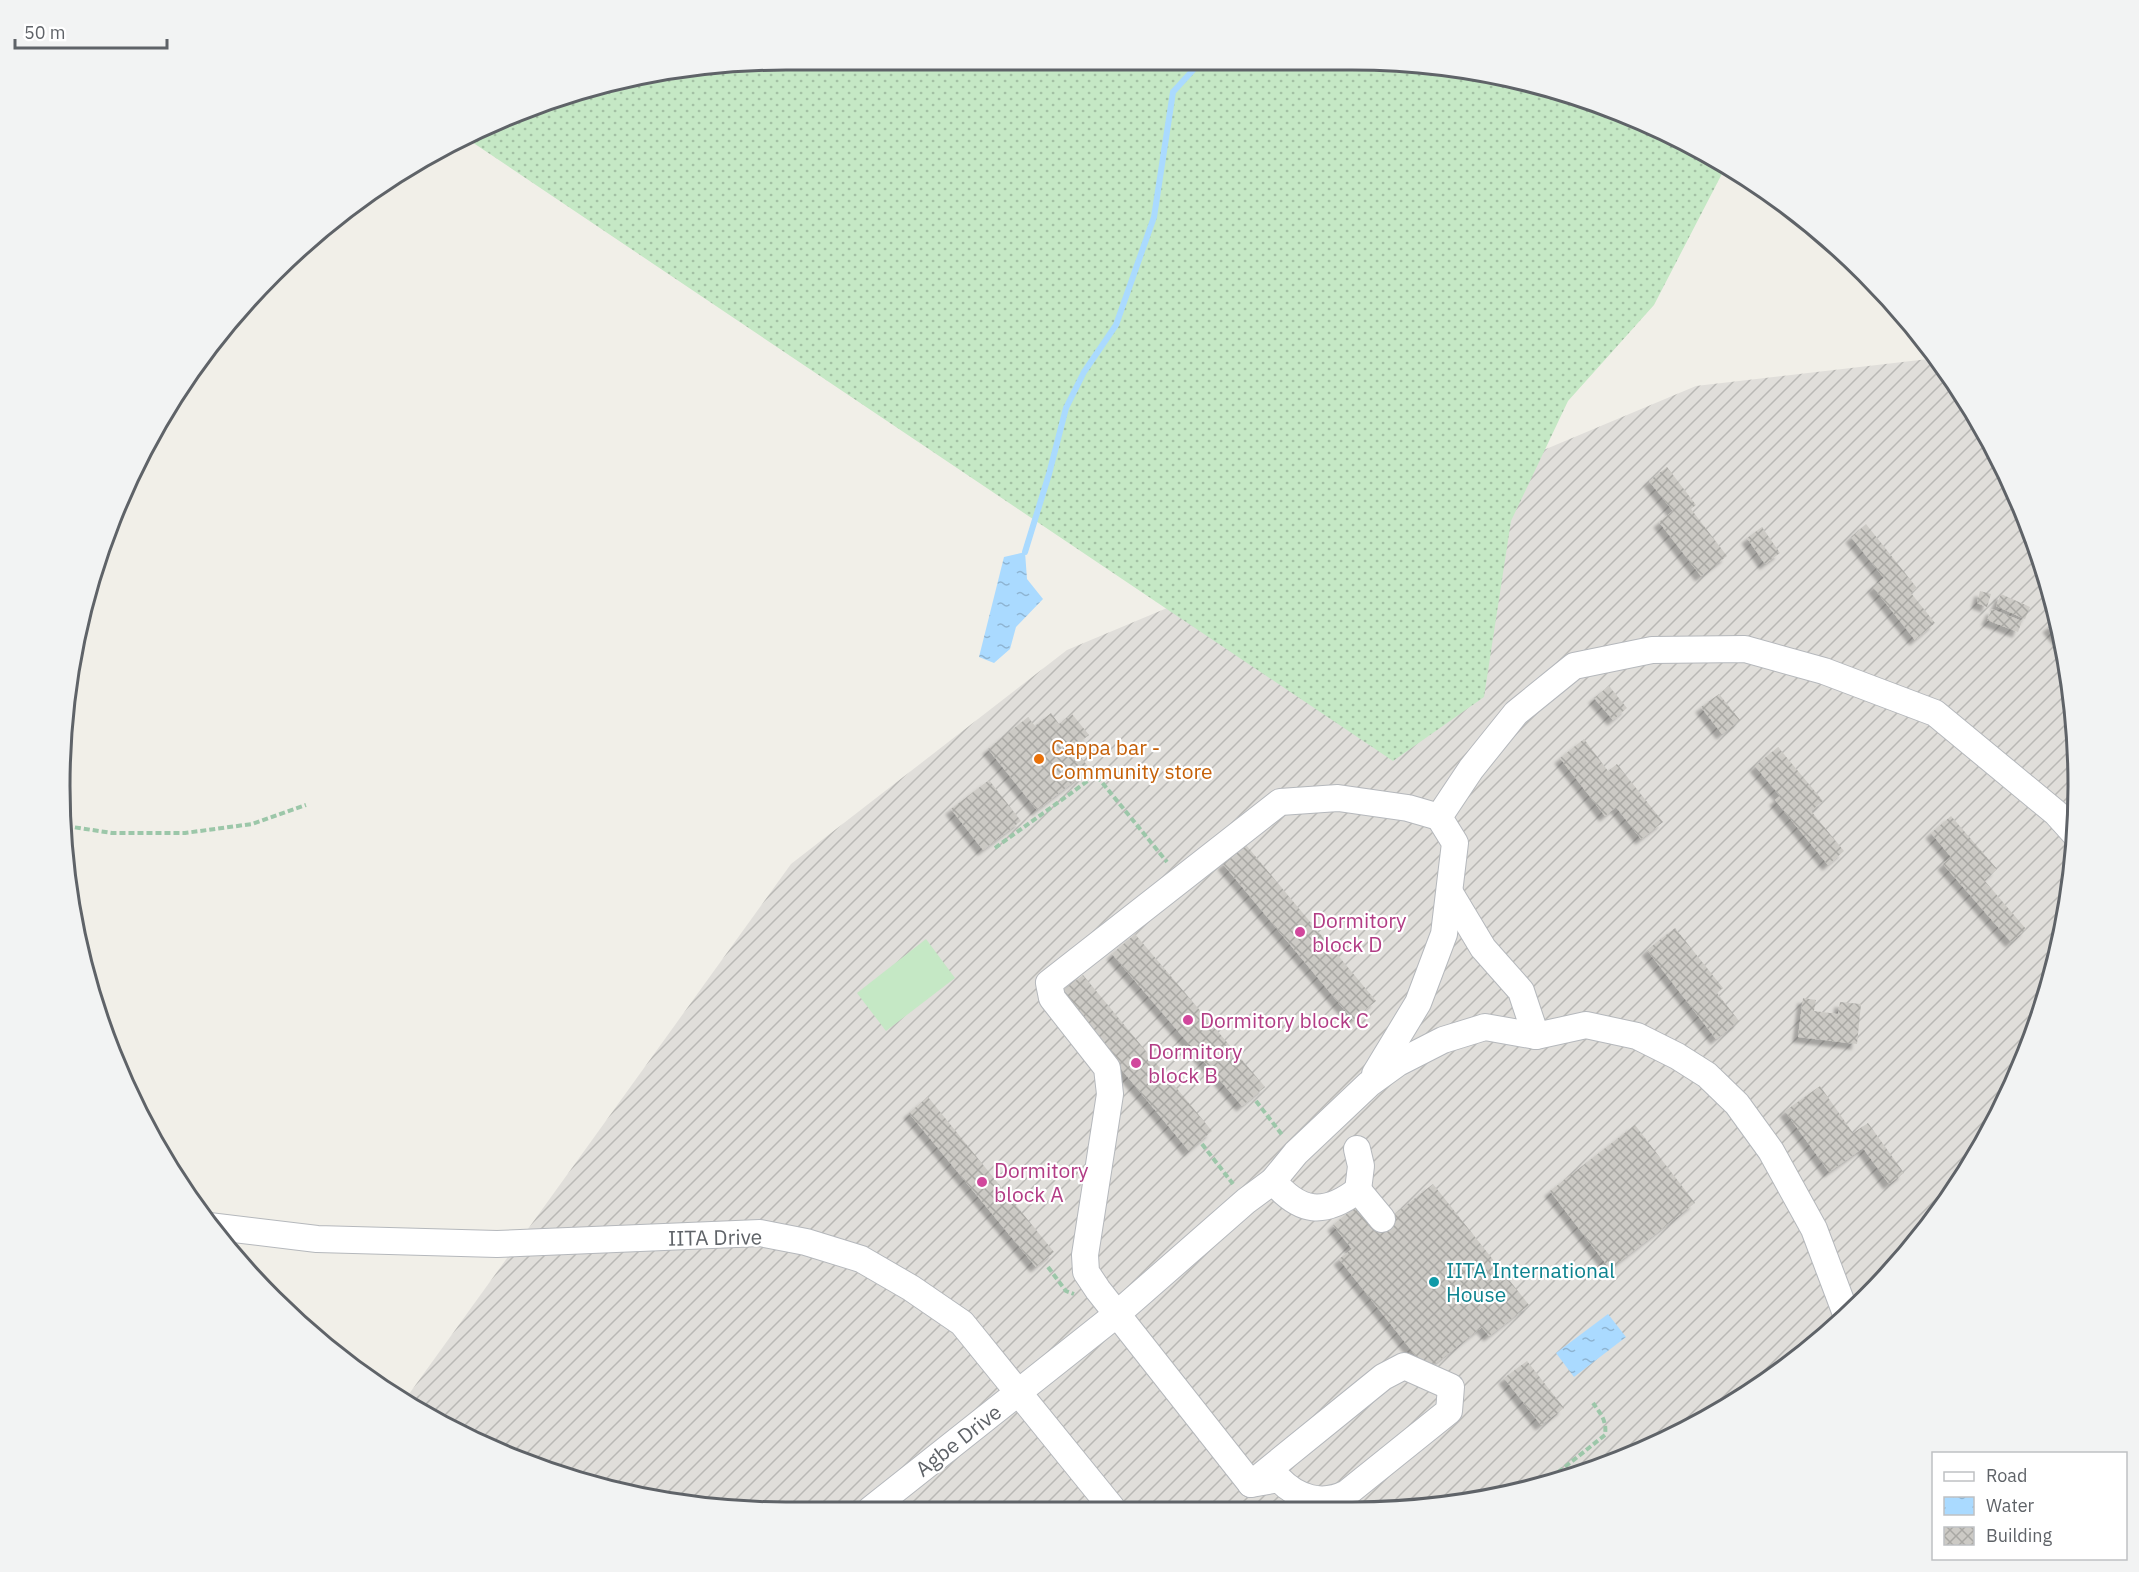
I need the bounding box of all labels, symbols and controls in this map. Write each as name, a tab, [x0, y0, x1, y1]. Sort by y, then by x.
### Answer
scale bar	[15, 12, 166, 50]
text: 50 m	[24, 21, 66, 44]
place label: Cappa bar - Community store	[1051, 733, 1213, 785]
marker: Cappa bar - Community store	[1032, 752, 1046, 766]
place label: Dormitory block D	[1312, 906, 1407, 958]
marker: Dormitory block D	[1293, 925, 1307, 939]
place label: Dormitory block C	[1200, 1006, 1369, 1034]
marker: Dormitory block C	[1181, 1013, 1195, 1027]
place label: Dormitory block B	[1148, 1037, 1243, 1089]
marker: Dormitory block B	[1129, 1056, 1143, 1070]
place label: Dormitory block A	[994, 1156, 1089, 1208]
marker: Dormitory block A	[975, 1175, 989, 1189]
street label: IITA Drive	[668, 1222, 762, 1252]
place label: IITA International House	[1446, 1256, 1615, 1308]
marker: IITA International House	[1427, 1275, 1441, 1289]
street label: Agbe Drive	[909, 1398, 1007, 1482]
legend	[1932, 1452, 2127, 1560]
text: Road	[1986, 1464, 2027, 1487]
text: Water	[1986, 1494, 2035, 1517]
text: Building	[1986, 1524, 2053, 1547]

